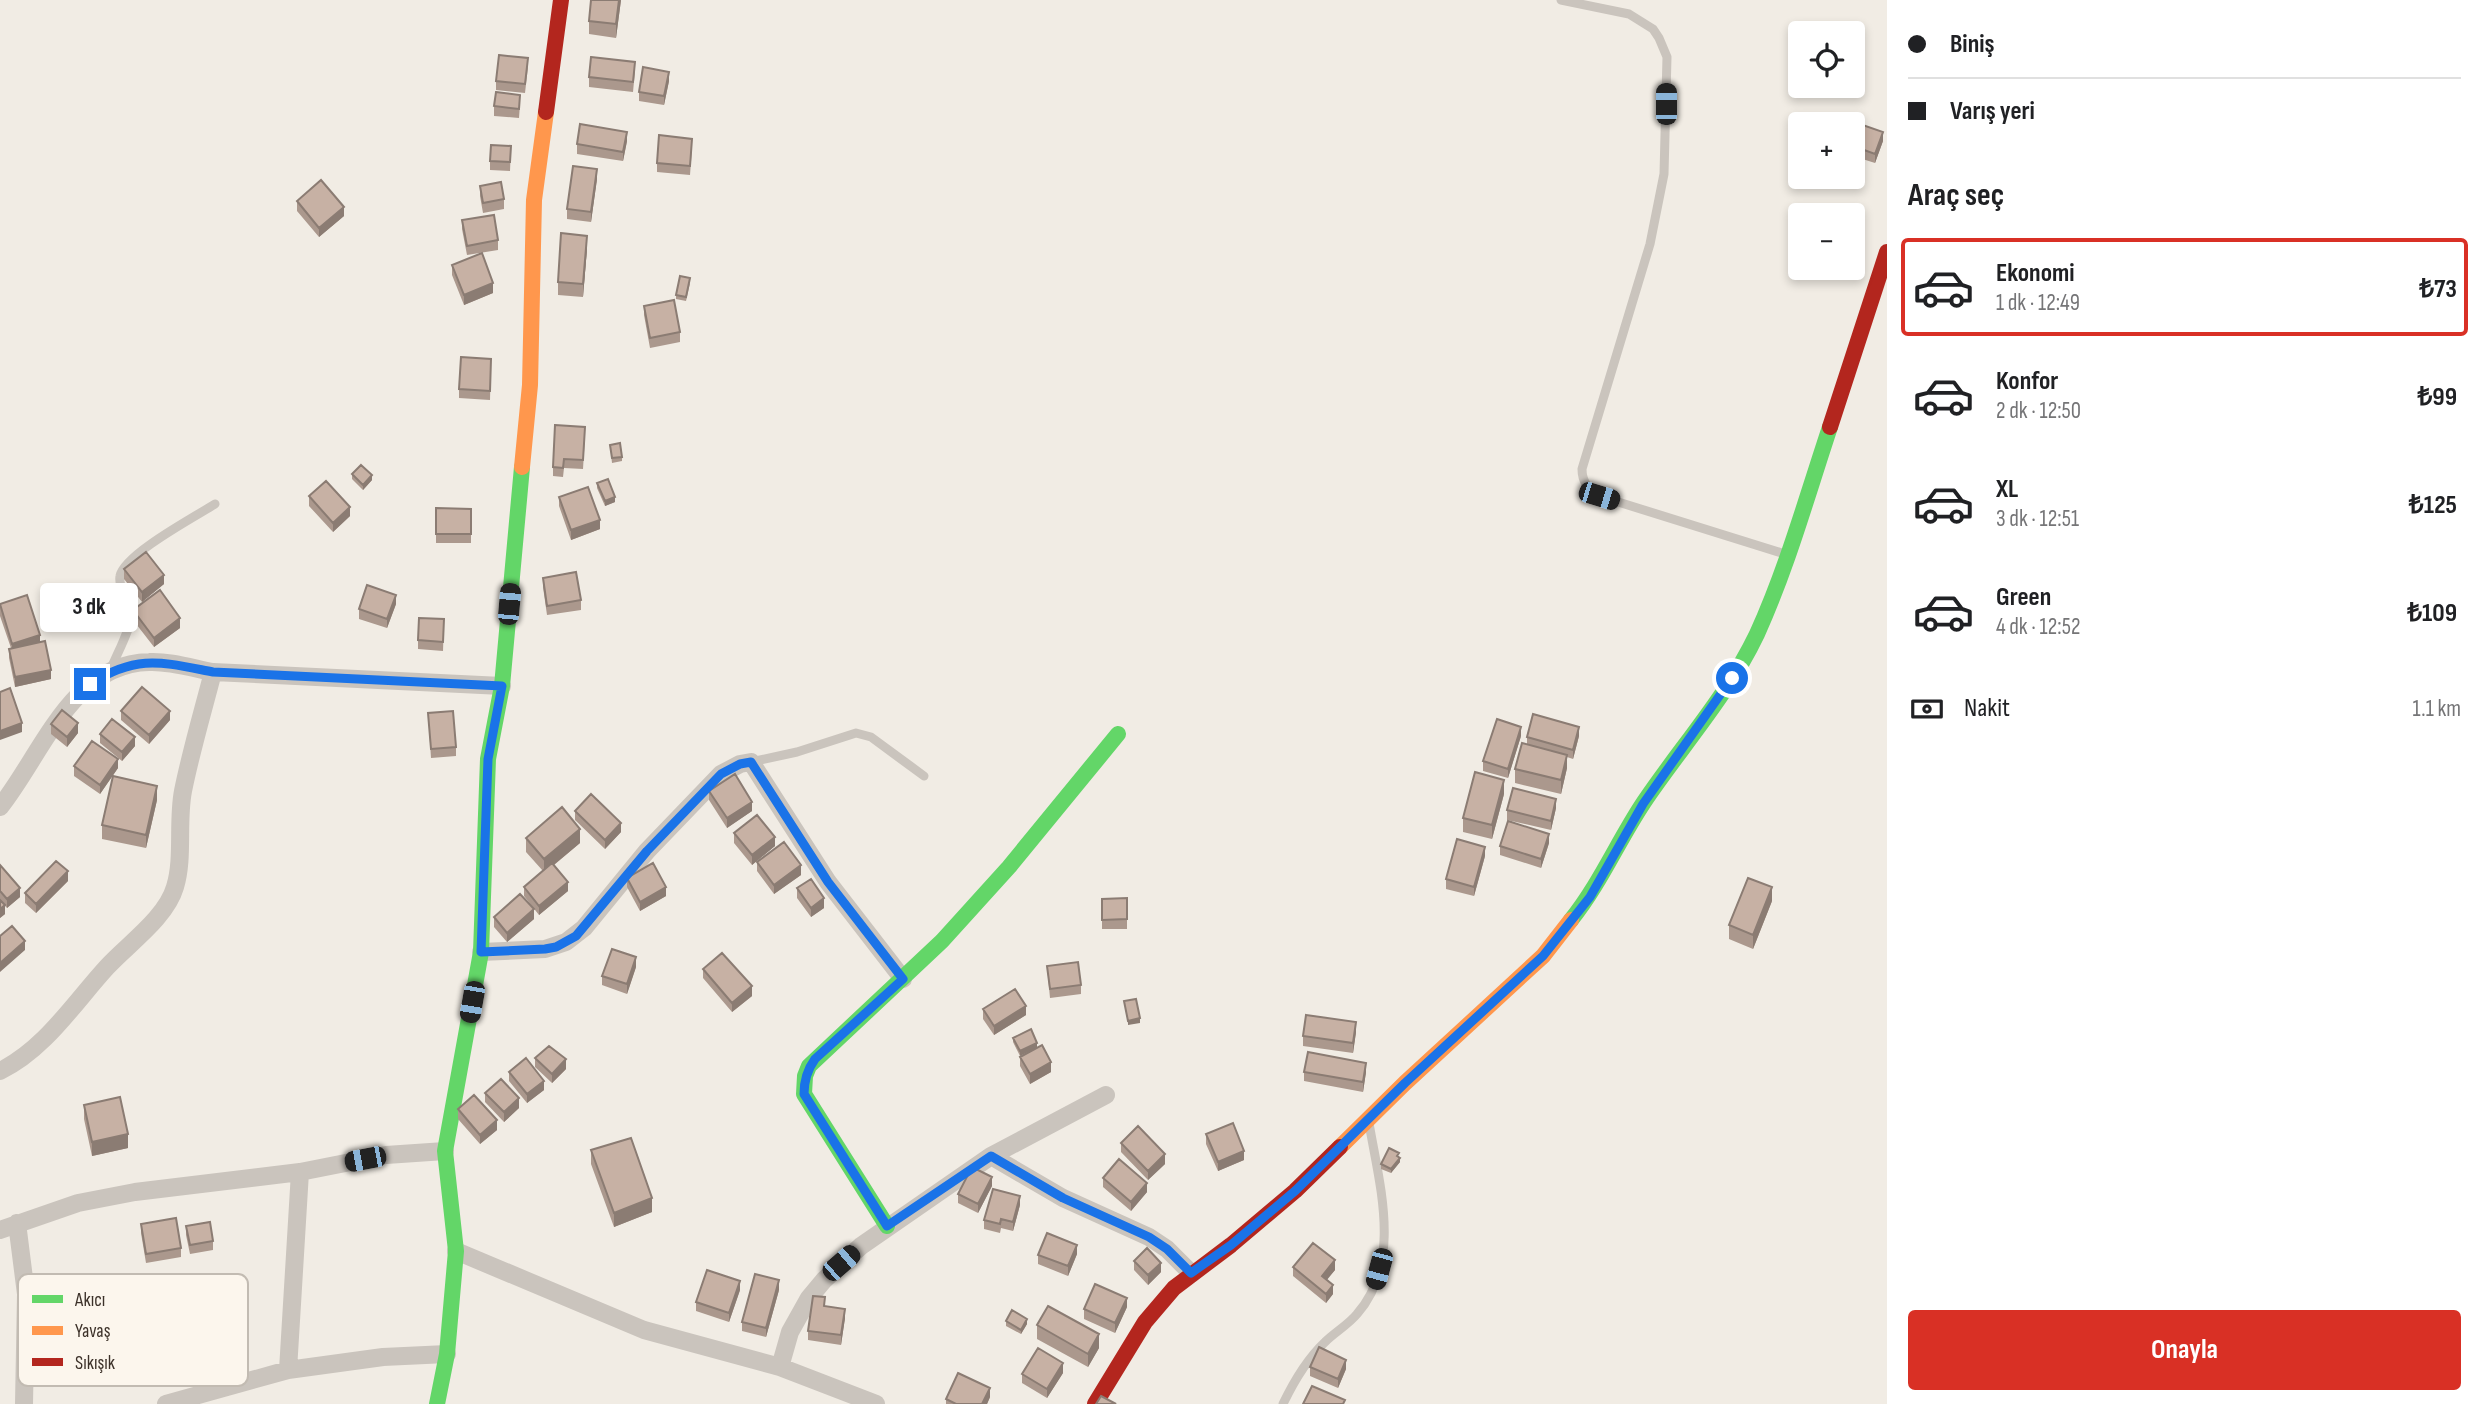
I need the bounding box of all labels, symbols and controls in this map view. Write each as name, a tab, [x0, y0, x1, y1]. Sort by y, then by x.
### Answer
map controls	[1788, 21, 1865, 280]
button: locate	[1788, 21, 1865, 98]
text: Biniş	[1950, 29, 1994, 60]
car	[1656, 83, 1677, 125]
text: Varış yeri	[1950, 96, 2035, 127]
button: +	[1788, 112, 1865, 189]
text: Araç seç	[1908, 176, 2004, 215]
button: −	[1788, 203, 1865, 280]
icon: car	[1912, 256, 1975, 319]
text: Ekonomi	[1996, 258, 2075, 289]
text: ₺73	[2419, 274, 2457, 305]
text: 1 dk · 12:49	[1996, 289, 2080, 317]
icon: car	[1912, 364, 1975, 427]
text: Konfor	[1996, 366, 2058, 397]
text: ₺99	[2417, 382, 2457, 413]
text: 2 dk · 12:50	[1996, 397, 2081, 425]
icon: car	[1912, 472, 1975, 535]
text: XL	[1996, 474, 2018, 505]
car	[1576, 480, 1623, 512]
text: ₺125	[2409, 490, 2457, 521]
text: 3 dk · 12:51	[1996, 505, 2079, 533]
icon: car	[1912, 580, 1975, 643]
callout: 3 dk	[41, 582, 139, 632]
car	[497, 582, 522, 626]
text: Green	[1996, 582, 2051, 613]
text: 3 dk	[72, 593, 106, 621]
text: ₺109	[2407, 598, 2457, 629]
text: 4 dk · 12:52	[1996, 613, 2080, 641]
route start	[1716, 662, 1748, 694]
route end	[74, 668, 106, 700]
icon: cash	[1908, 690, 1946, 728]
text: Nakit	[1964, 693, 2010, 724]
text: 1.1 km	[2412, 695, 2461, 723]
car	[459, 979, 486, 1025]
car	[343, 1145, 388, 1173]
car	[819, 1241, 864, 1285]
car	[1364, 1246, 1395, 1292]
legend	[18, 1274, 248, 1386]
text: Akıcı	[74, 1289, 105, 1312]
button: Onayla	[1908, 1310, 2461, 1390]
text: Yavaş	[75, 1320, 111, 1343]
text: Sıkışık	[75, 1352, 116, 1375]

